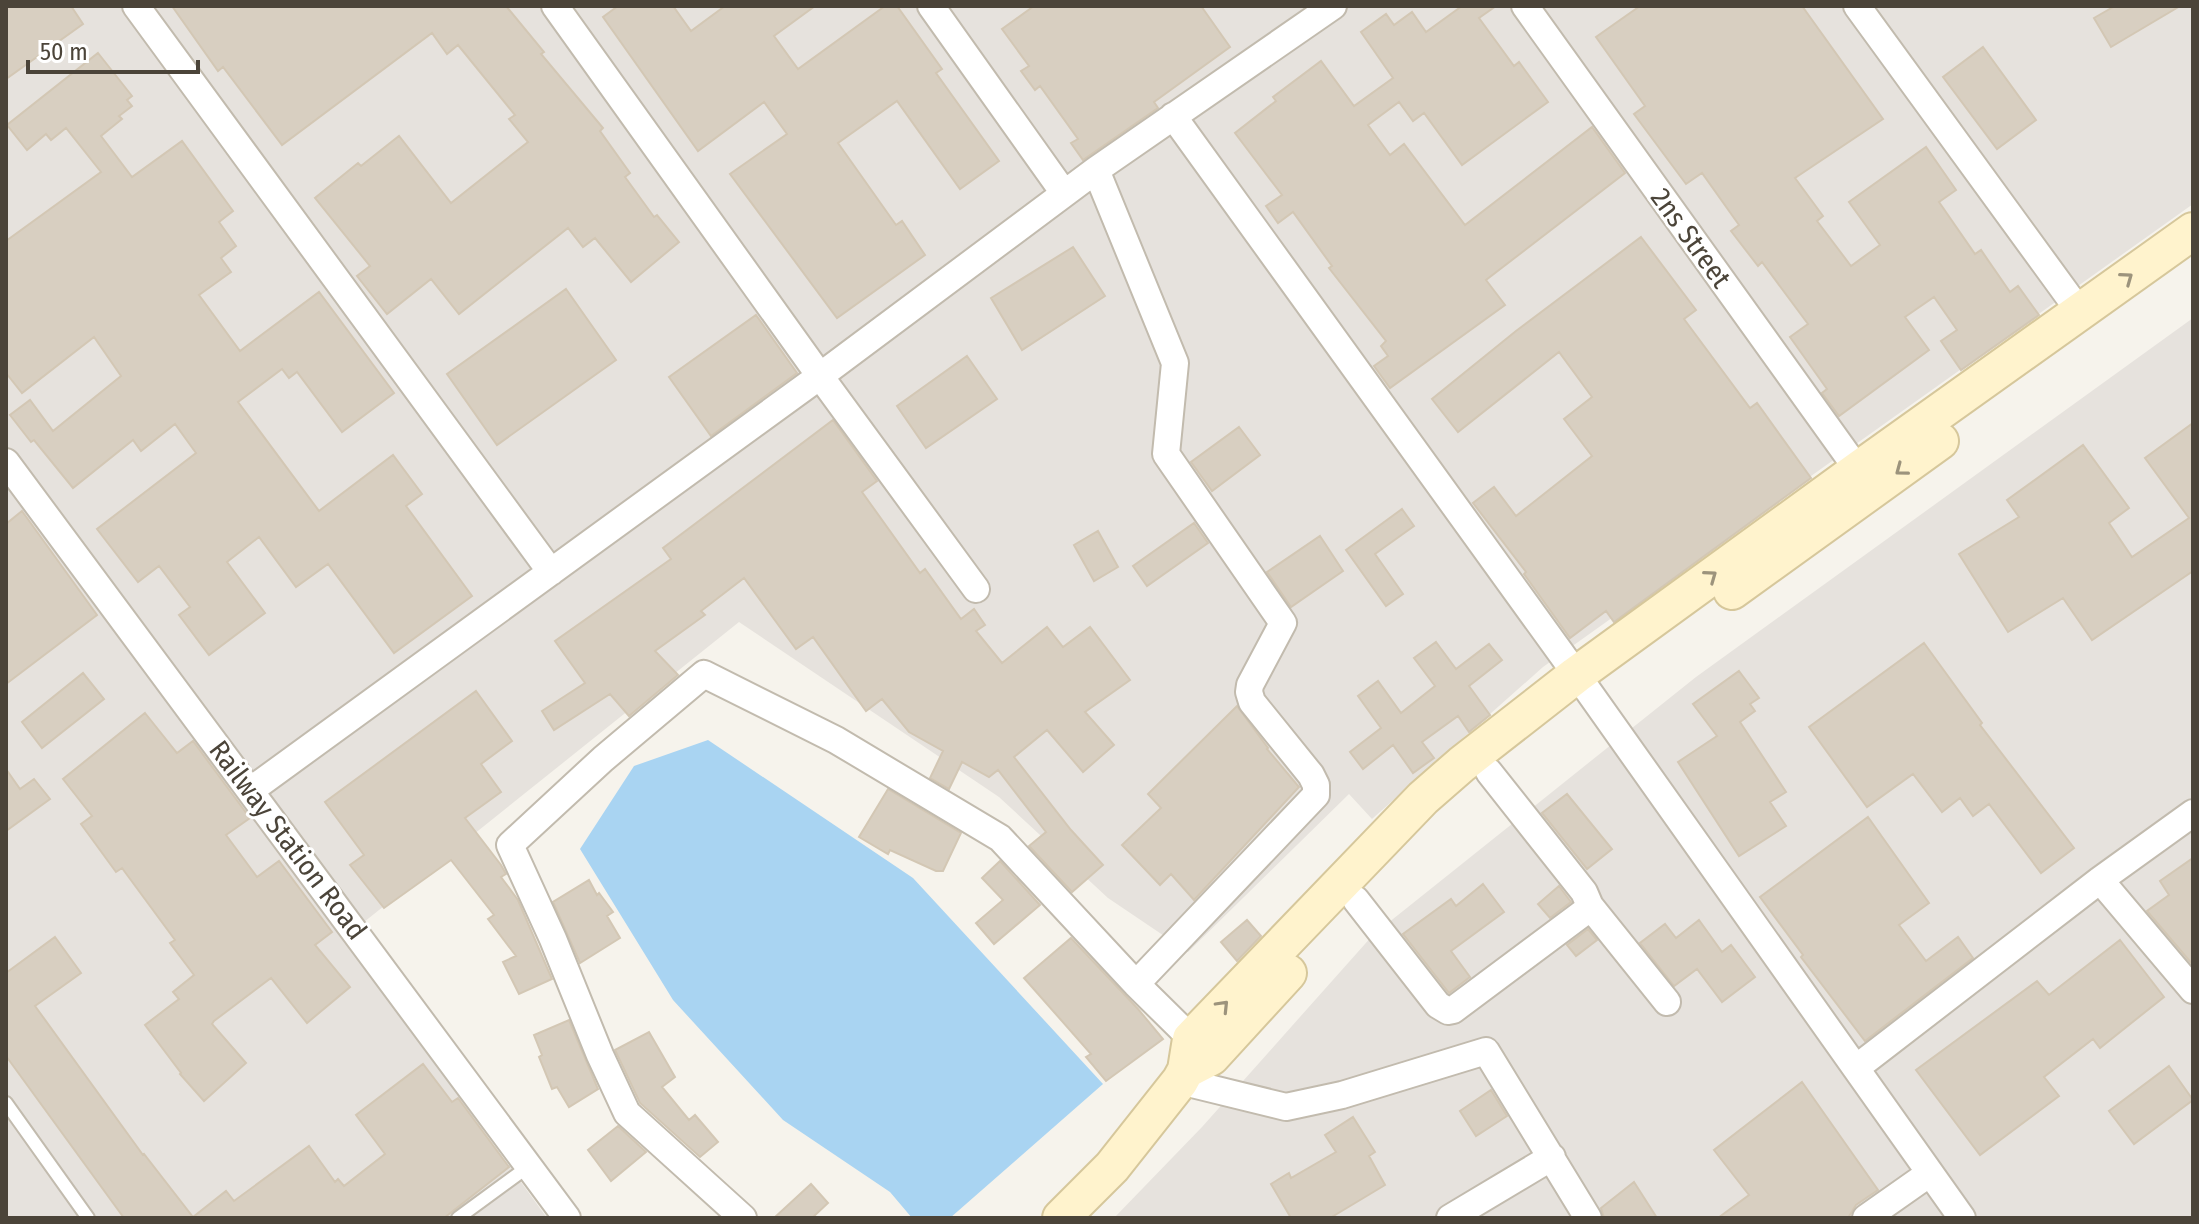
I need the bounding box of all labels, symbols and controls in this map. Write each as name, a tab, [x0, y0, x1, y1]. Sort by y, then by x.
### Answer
scale bar	[28, 24, 198, 74]
text: 50 m	[40, 38, 88, 66]
street label: 2ns Street	[1644, 182, 1738, 295]
one-way arrow	[2119, 273, 2133, 288]
one-way arrow	[1895, 460, 1910, 474]
one-way arrow	[1702, 572, 1717, 586]
street label: Railway Station Road	[202, 734, 374, 946]
one-way arrow	[1214, 1001, 1228, 1015]

